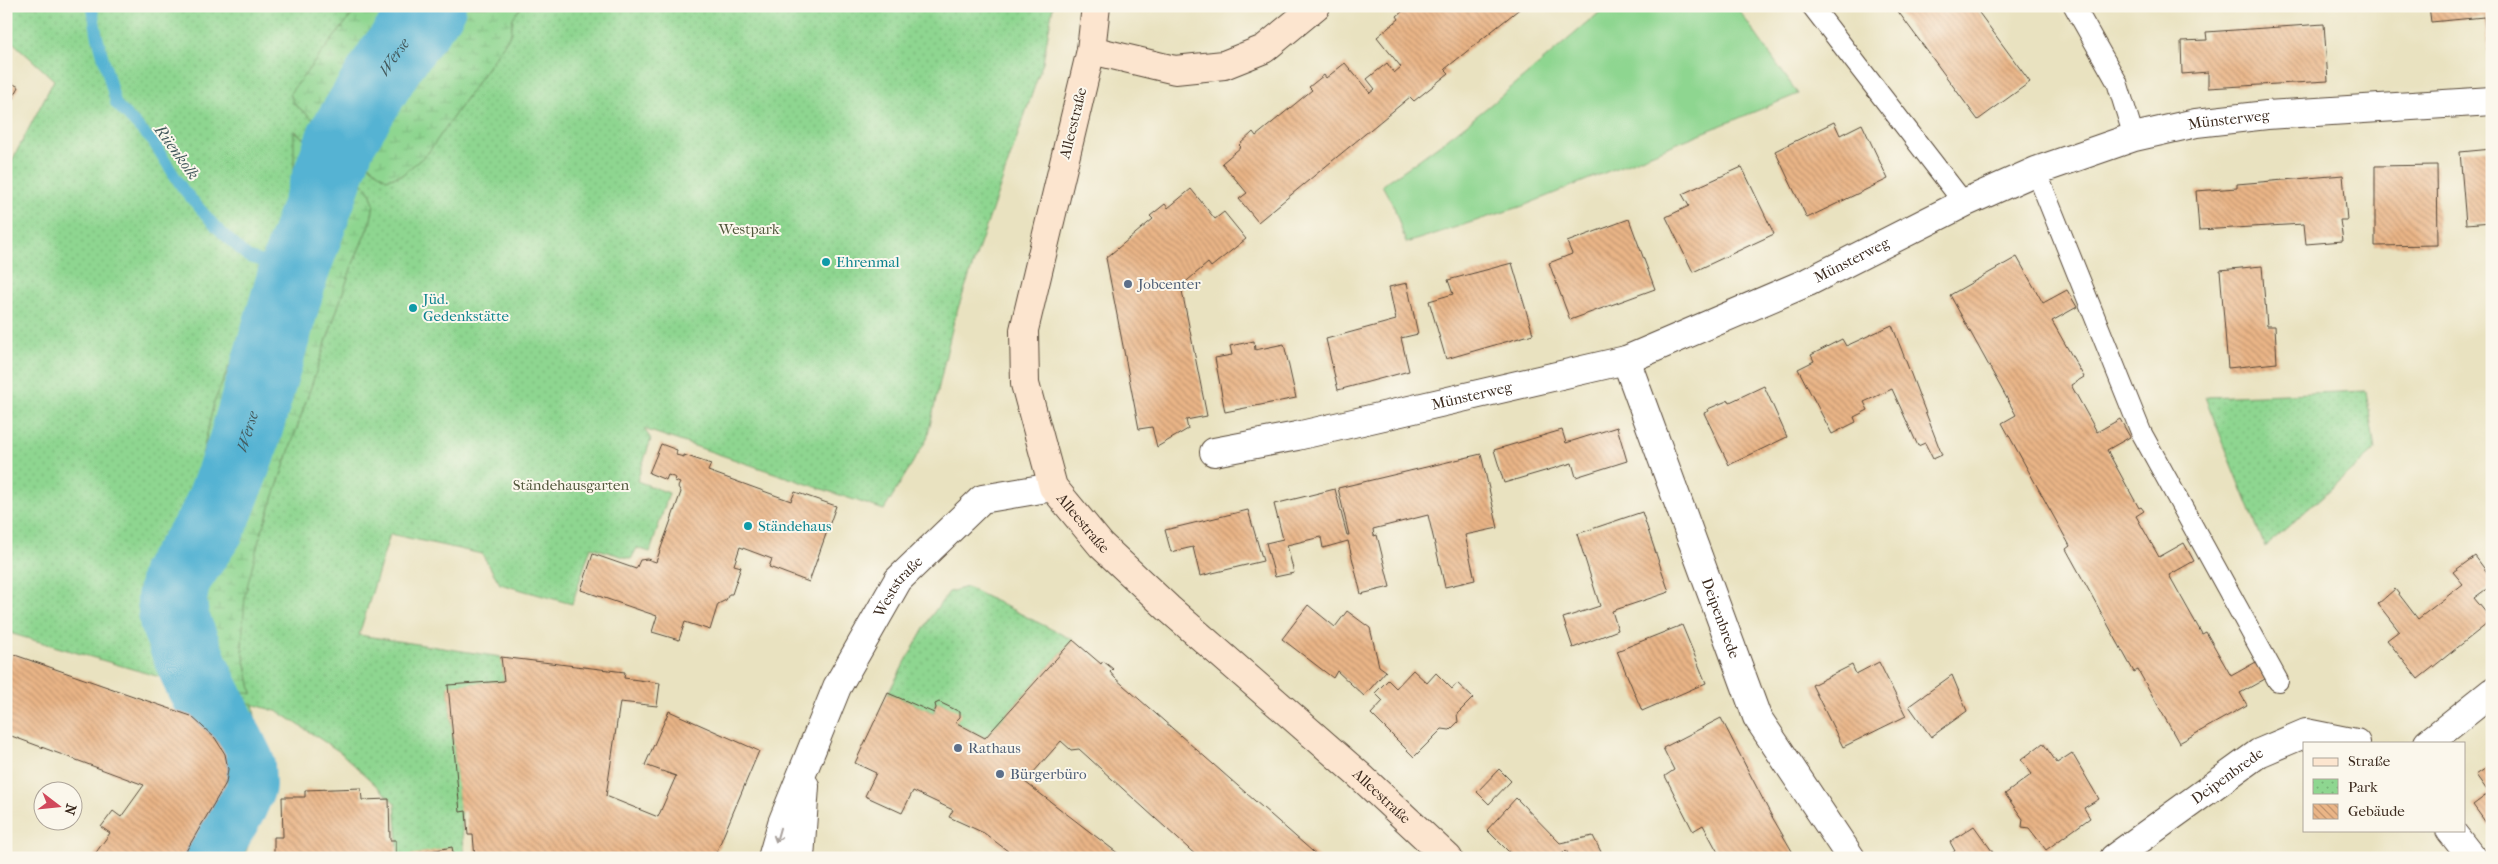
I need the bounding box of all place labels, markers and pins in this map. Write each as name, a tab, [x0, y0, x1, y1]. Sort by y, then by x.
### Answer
place label: Ehrenmal	[836, 253, 900, 271]
marker: Ehrenmal	[820, 256, 832, 268]
place label: Jobcenter	[1137, 275, 1201, 293]
marker: Jobcenter	[1122, 278, 1134, 290]
place label: Jüd. Gedenkstätte	[422, 290, 510, 325]
marker: Jüd. Gedenkstätte	[407, 302, 419, 314]
place label: Ständehaus	[758, 517, 832, 535]
marker: Ständehaus	[742, 520, 754, 532]
place label: Rathaus	[968, 739, 1021, 757]
marker: Rathaus	[952, 742, 964, 754]
place label: Bürgerbüro	[1010, 765, 1087, 783]
marker: Bürgerbüro	[994, 768, 1006, 780]

